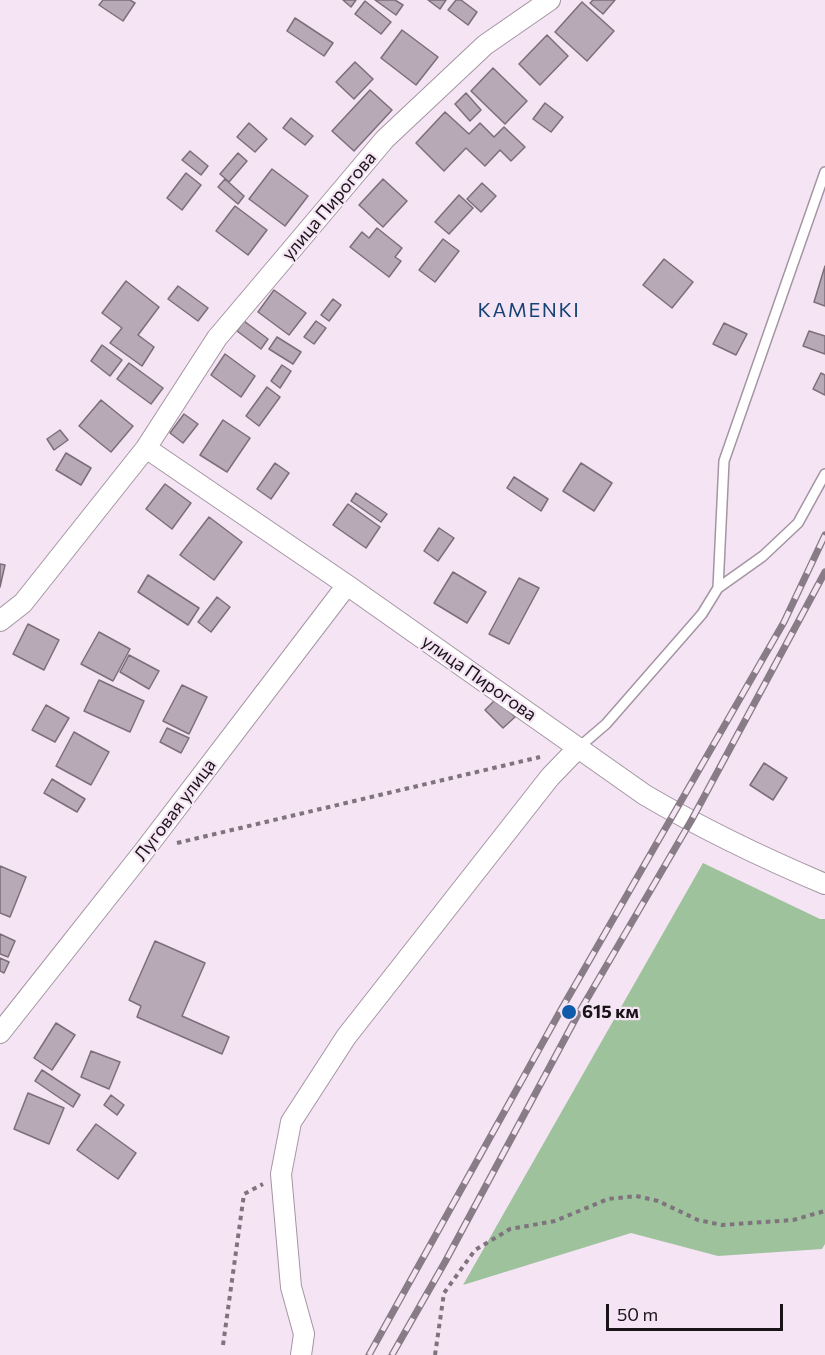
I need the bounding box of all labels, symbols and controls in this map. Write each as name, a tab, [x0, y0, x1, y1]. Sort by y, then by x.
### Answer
street label: улица Пирогова	[277, 147, 381, 265]
district label: KAMENKI	[478, 298, 580, 322]
street label: улица Пирогова	[417, 630, 541, 726]
street label: Луговая улица	[130, 755, 220, 865]
place label: 615 км	[582, 1001, 639, 1023]
marker: 615 км	[560, 1003, 578, 1021]
scale bar	[609, 1292, 786, 1330]
text: 50 m	[617, 1303, 658, 1325]

